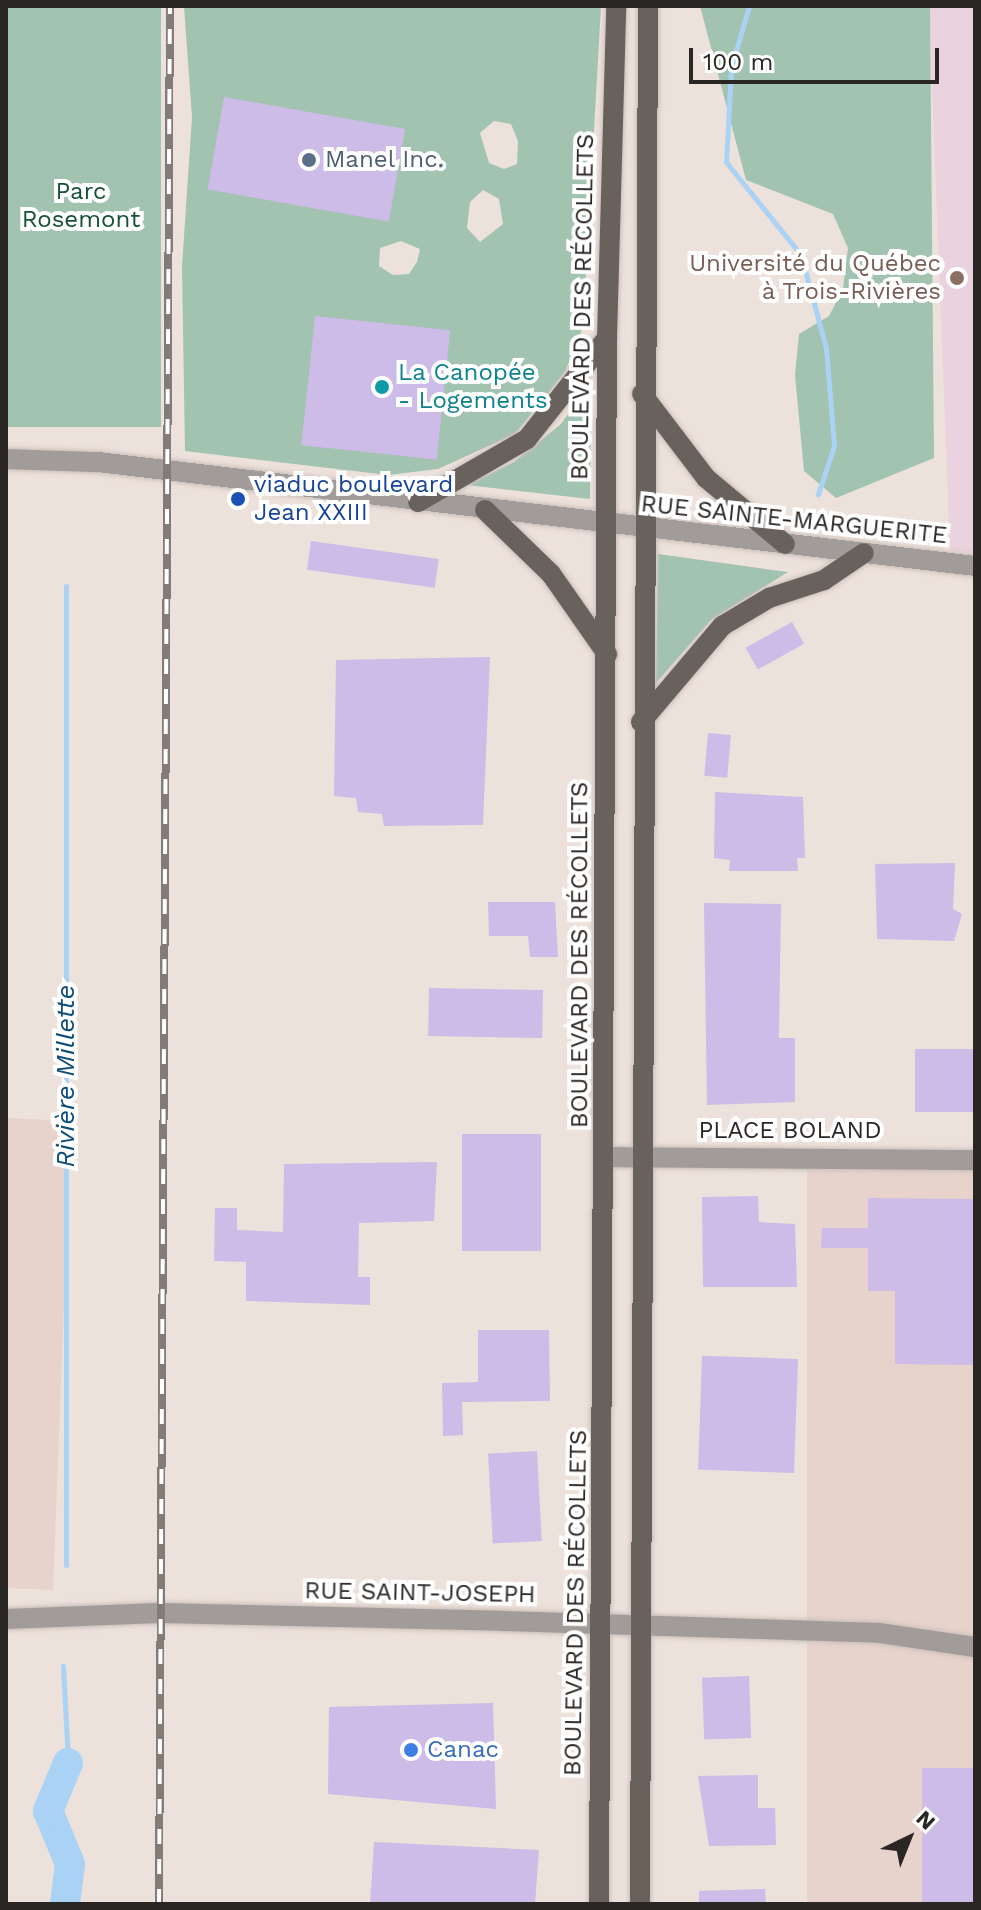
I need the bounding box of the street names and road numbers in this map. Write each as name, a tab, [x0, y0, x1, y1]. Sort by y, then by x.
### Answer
street label: BOULEVARD DES RÉCOLLETS	[566, 134, 600, 480]
street label: RUE SAINTE-MARGUERITE	[639, 490, 949, 550]
street label: BOULEVARD DES RÉCOLLETS	[566, 782, 594, 1128]
street label: PLACE BOLAND	[699, 1117, 881, 1145]
street label: BOULEVARD DES RÉCOLLETS	[559, 1430, 593, 1776]
street label: RUE SAINT-JOSEPH	[304, 1577, 536, 1609]

